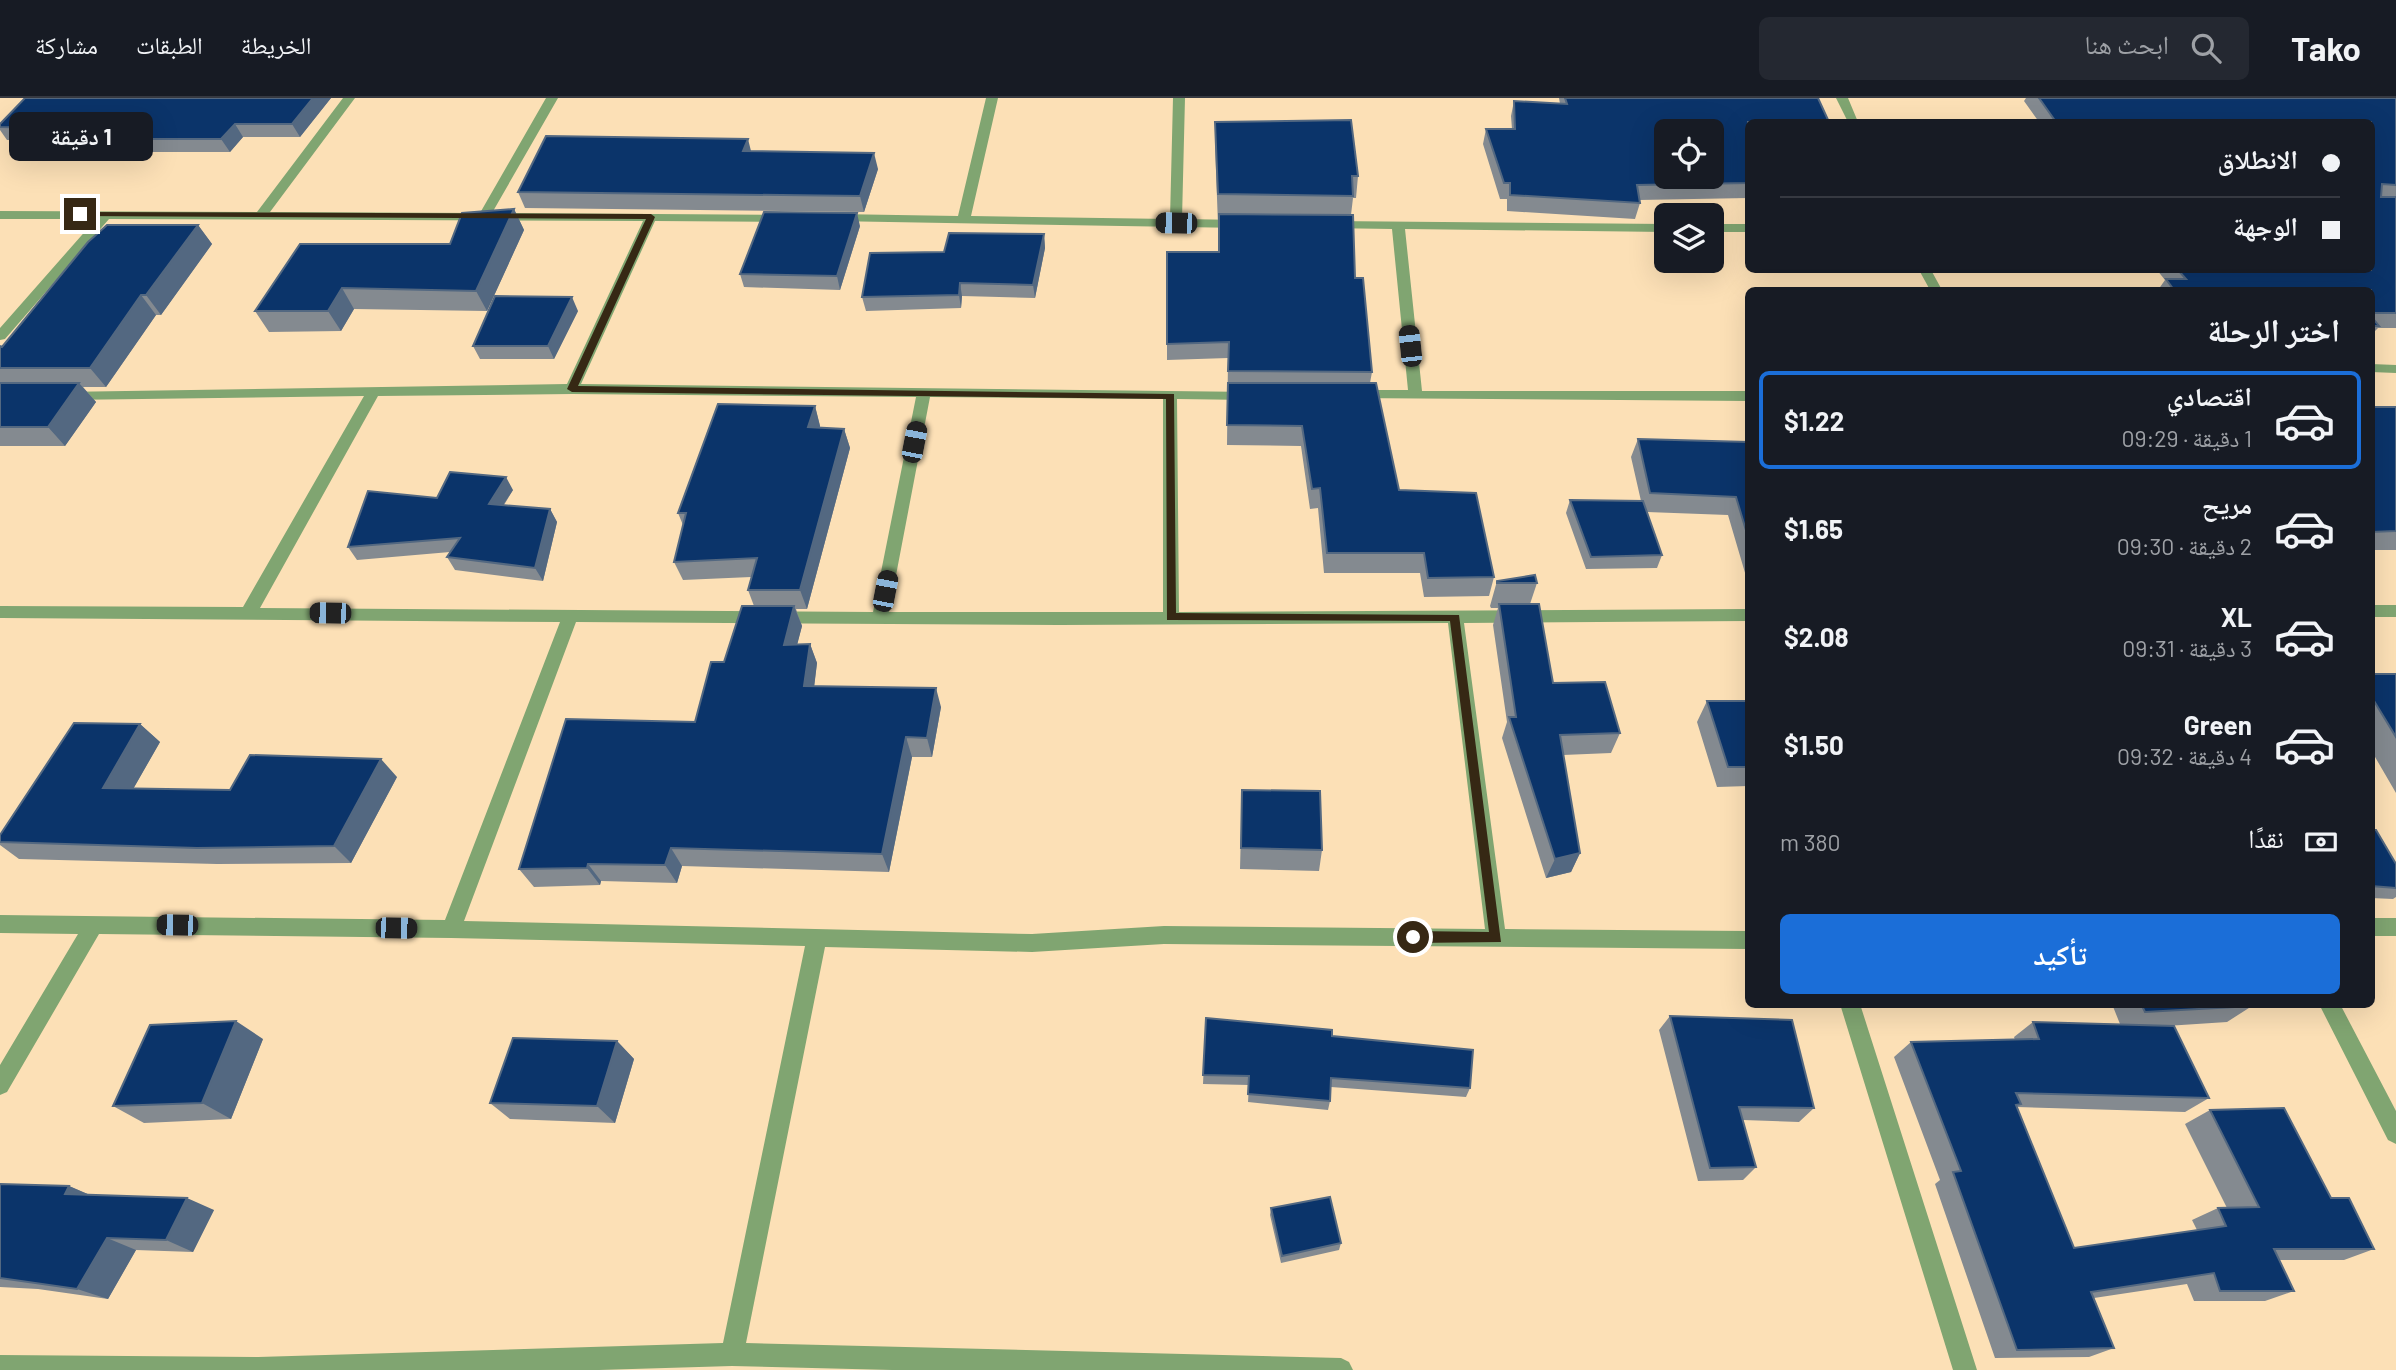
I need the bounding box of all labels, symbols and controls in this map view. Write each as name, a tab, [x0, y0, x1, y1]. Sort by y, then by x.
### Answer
search box	[1759, 17, 2249, 80]
text: ابحث هنا	[2085, 28, 2169, 59]
text: Tako	[2291, 28, 2361, 68]
icon: search	[2187, 29, 2225, 67]
text: مشاركة	[35, 30, 98, 59]
text: الطبقات	[136, 30, 203, 59]
text: الخريطة	[241, 30, 311, 59]
callout: 1 دقيقة	[8, 113, 152, 162]
map controls	[1654, 119, 1724, 273]
button: locate	[1654, 119, 1724, 189]
text: 1 دقيقة	[50, 122, 112, 150]
text: الانطلاق	[2218, 143, 2298, 174]
route end	[64, 198, 96, 230]
button: layers	[1654, 203, 1724, 273]
text: الوجهة	[2233, 210, 2298, 241]
car	[1155, 212, 1198, 234]
text: اختر الرحلة	[2207, 310, 2340, 348]
car	[1398, 324, 1423, 368]
text: اقتصادي	[2167, 380, 2252, 411]
icon: car	[2273, 389, 2336, 452]
text: $1.22	[1784, 405, 1844, 436]
car	[900, 419, 929, 465]
text: 1 دقيقة · 09:29	[2121, 424, 2252, 452]
text: مريح	[2202, 488, 2252, 519]
icon: car	[2273, 497, 2336, 560]
text: $1.65	[1784, 513, 1843, 544]
text: 2 دقيقة · 09:30	[2117, 532, 2252, 560]
car	[871, 568, 900, 614]
text: XL	[2221, 601, 2252, 632]
car	[309, 602, 352, 624]
icon: car	[2273, 605, 2336, 668]
text: $2.08	[1784, 621, 1849, 652]
text: 3 دقيقة · 09:31	[2122, 634, 2252, 662]
text: Green	[2184, 709, 2252, 740]
icon: car	[2273, 713, 2336, 776]
text: $1.50	[1784, 729, 1844, 760]
text: 4 دقيقة · 09:32	[2117, 742, 2252, 770]
text: نقدًا	[2248, 822, 2284, 853]
icon: cash	[2302, 823, 2340, 861]
text: 380 m	[1780, 828, 1840, 856]
car	[156, 914, 199, 936]
button: تأكيد	[1780, 914, 2340, 994]
car	[375, 917, 418, 939]
route start	[1397, 921, 1429, 953]

